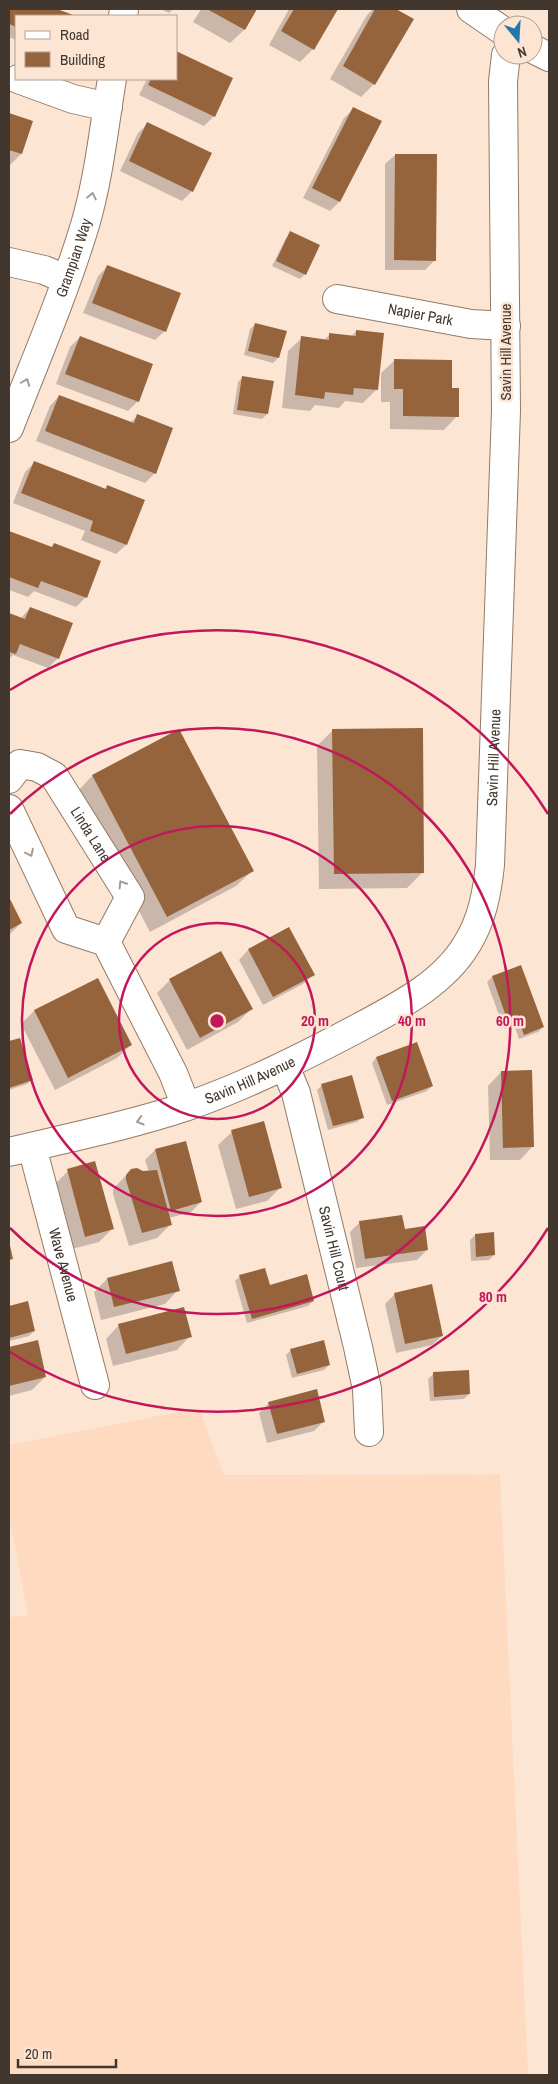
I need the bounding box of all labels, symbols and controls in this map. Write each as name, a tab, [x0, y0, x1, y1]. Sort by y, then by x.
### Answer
legend	[15, 15, 178, 80]
north arrow	[493, 15, 543, 65]
text: Road	[60, 24, 89, 45]
text: N	[515, 43, 529, 62]
text: Building	[60, 49, 105, 70]
one-way arrow	[86, 192, 97, 201]
street label: Grampian Way	[50, 215, 97, 300]
street label: Napier Park	[386, 298, 456, 331]
street label: Savin Hill Avenue	[495, 303, 516, 400]
one-way arrow	[20, 379, 30, 387]
street label: Savin Hill Avenue	[481, 709, 505, 806]
street label: Linda Lane	[66, 802, 116, 866]
one-way arrow	[24, 848, 34, 857]
one-way arrow	[118, 880, 128, 889]
text: 20 m	[301, 1010, 329, 1031]
text: 40 m	[398, 1010, 426, 1031]
text: 60 m	[496, 1010, 524, 1031]
centre of rings	[208, 1012, 226, 1030]
street label: Savin Hill Avenue	[202, 1051, 299, 1109]
one-way arrow	[136, 1115, 144, 1125]
street label: Savin Hill Court	[314, 1204, 355, 1293]
street label: Wave Avenue	[44, 1226, 84, 1304]
text: 80 m	[479, 1286, 507, 1307]
scale bar	[18, 2036, 115, 2068]
text: 20 m	[25, 2043, 52, 2064]

